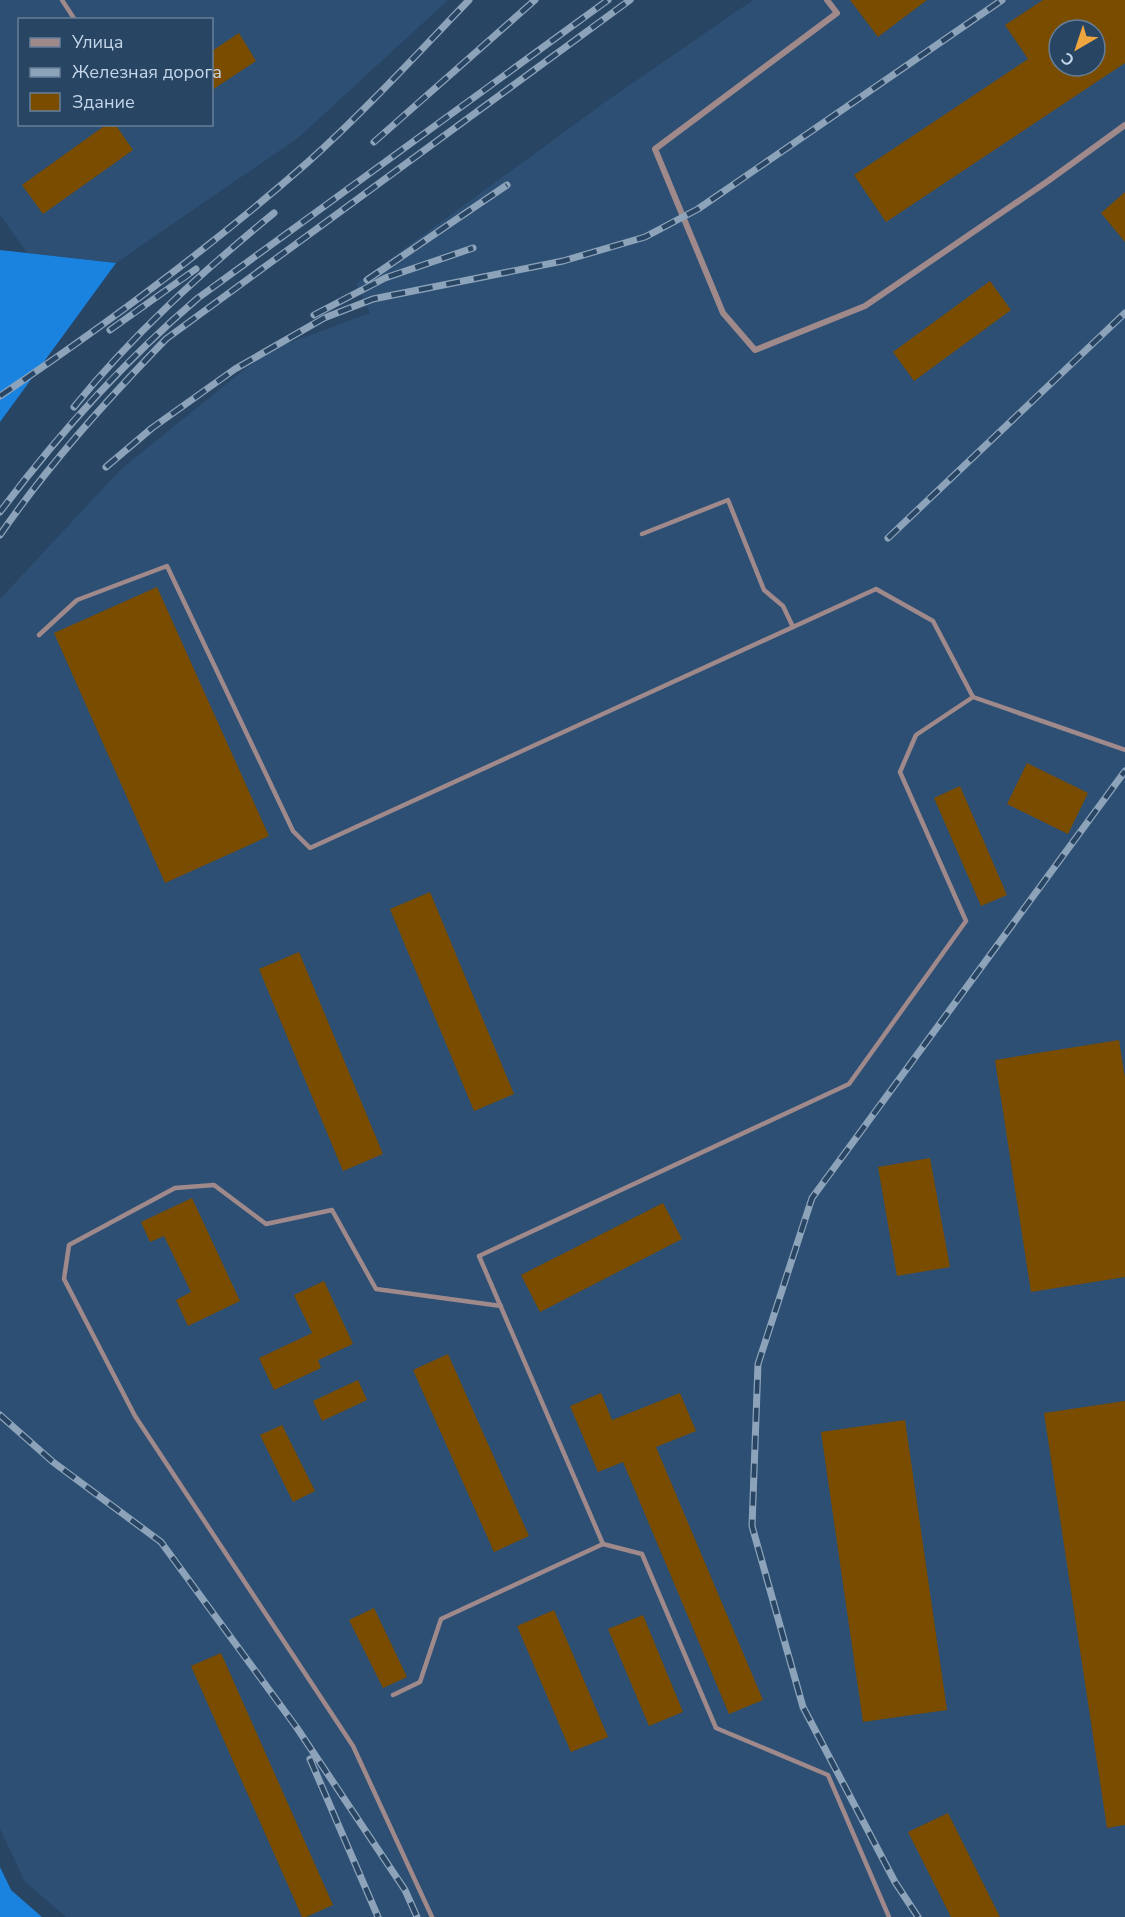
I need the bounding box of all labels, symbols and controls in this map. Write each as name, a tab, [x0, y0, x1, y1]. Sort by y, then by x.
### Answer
legend	[18, 18, 213, 126]
north arrow	[1047, 18, 1107, 78]
text: Улица	[71, 30, 123, 54]
text: С	[1057, 47, 1079, 71]
text: Железная дорога	[72, 60, 222, 84]
text: Здание	[72, 90, 135, 114]

